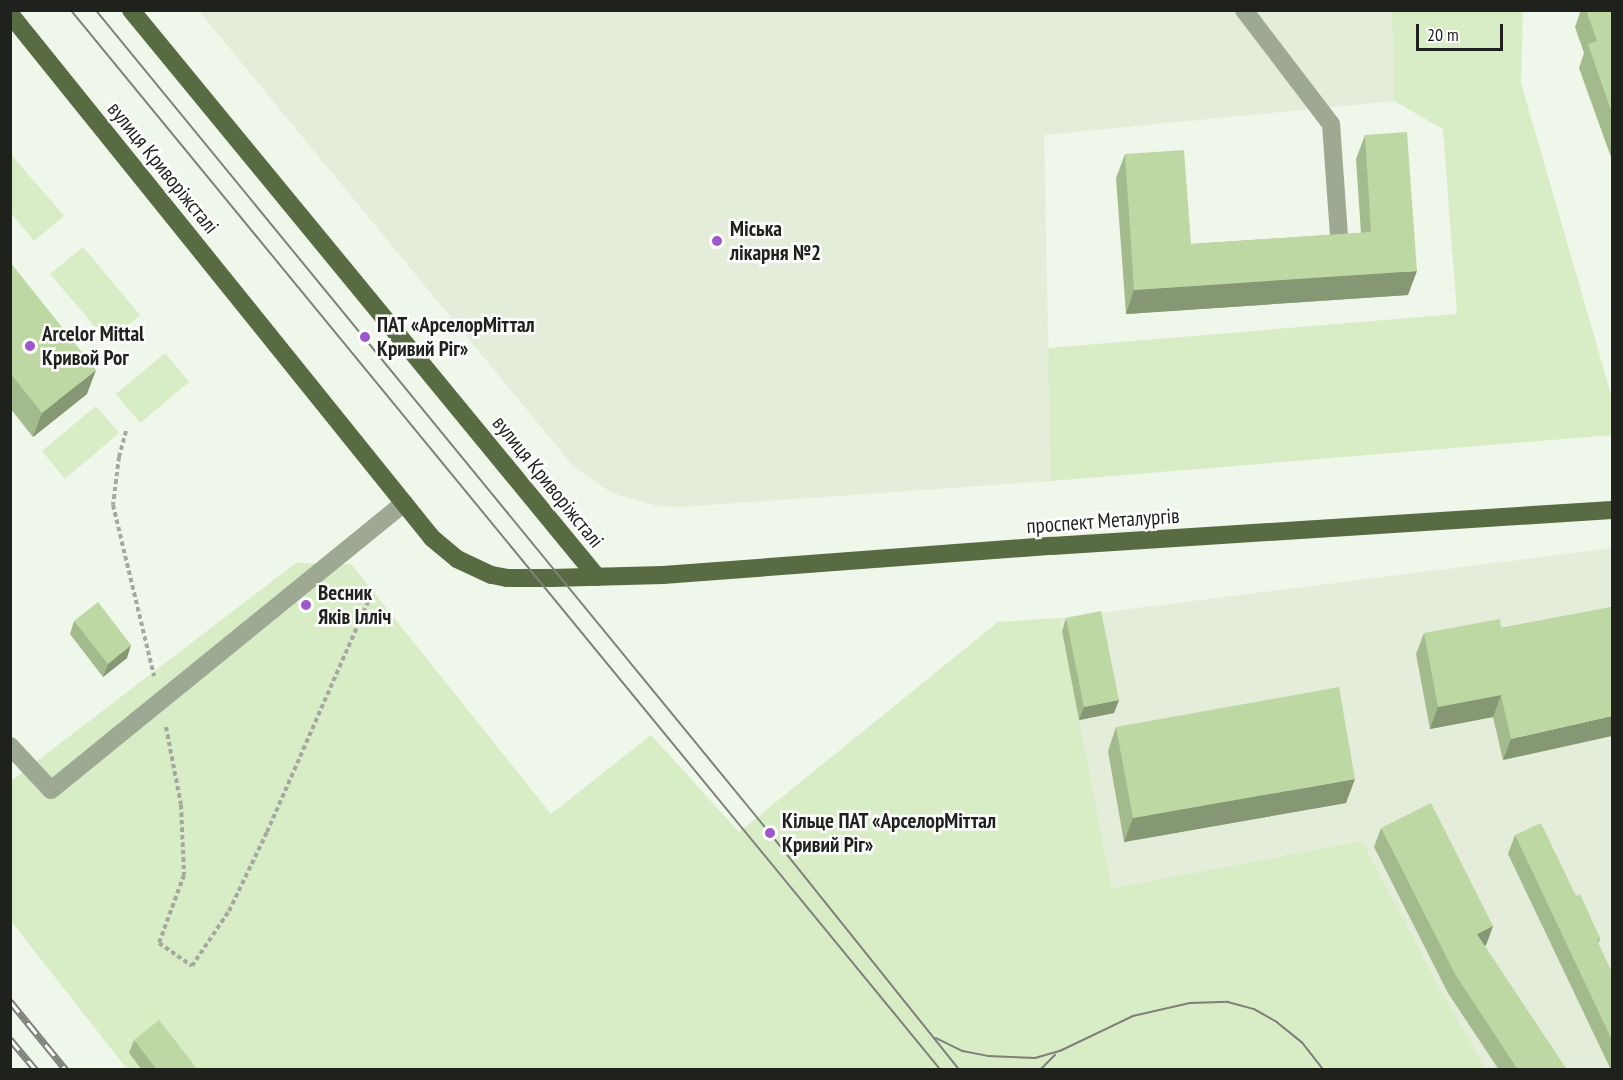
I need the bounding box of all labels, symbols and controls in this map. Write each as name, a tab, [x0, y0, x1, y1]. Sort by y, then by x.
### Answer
scale bar	[1419, 12, 1506, 50]
text: 20 m	[1427, 23, 1459, 46]
street label: вулиця Криворіжсталі	[102, 97, 224, 239]
place label: Міська лікарня №2	[730, 216, 821, 266]
marker: Міська лікарня №2	[708, 232, 726, 250]
place label: ПАТ «АрселорМіттал Кривий Ріг»	[377, 312, 535, 362]
place label: Arcelor Mittal Кривой Рог	[42, 321, 144, 371]
marker: ПАТ «АрселорМіттал Кривий Ріг»	[358, 330, 372, 344]
marker: Arcelor Mittal Кривой Рог	[23, 339, 37, 353]
street label: вулиця Криворіжсталі	[487, 411, 609, 553]
street label: проспект Металургів	[1025, 503, 1181, 539]
place label: Весник Яків Ілліч	[318, 580, 391, 630]
marker: Весник Яків Ілліч	[299, 598, 313, 612]
place label: Кільце ПАТ «АрселорМіттал Кривий Ріг»	[782, 808, 997, 858]
marker: Кільце ПАТ «АрселорМіттал Кривий Ріг»	[763, 826, 777, 840]

